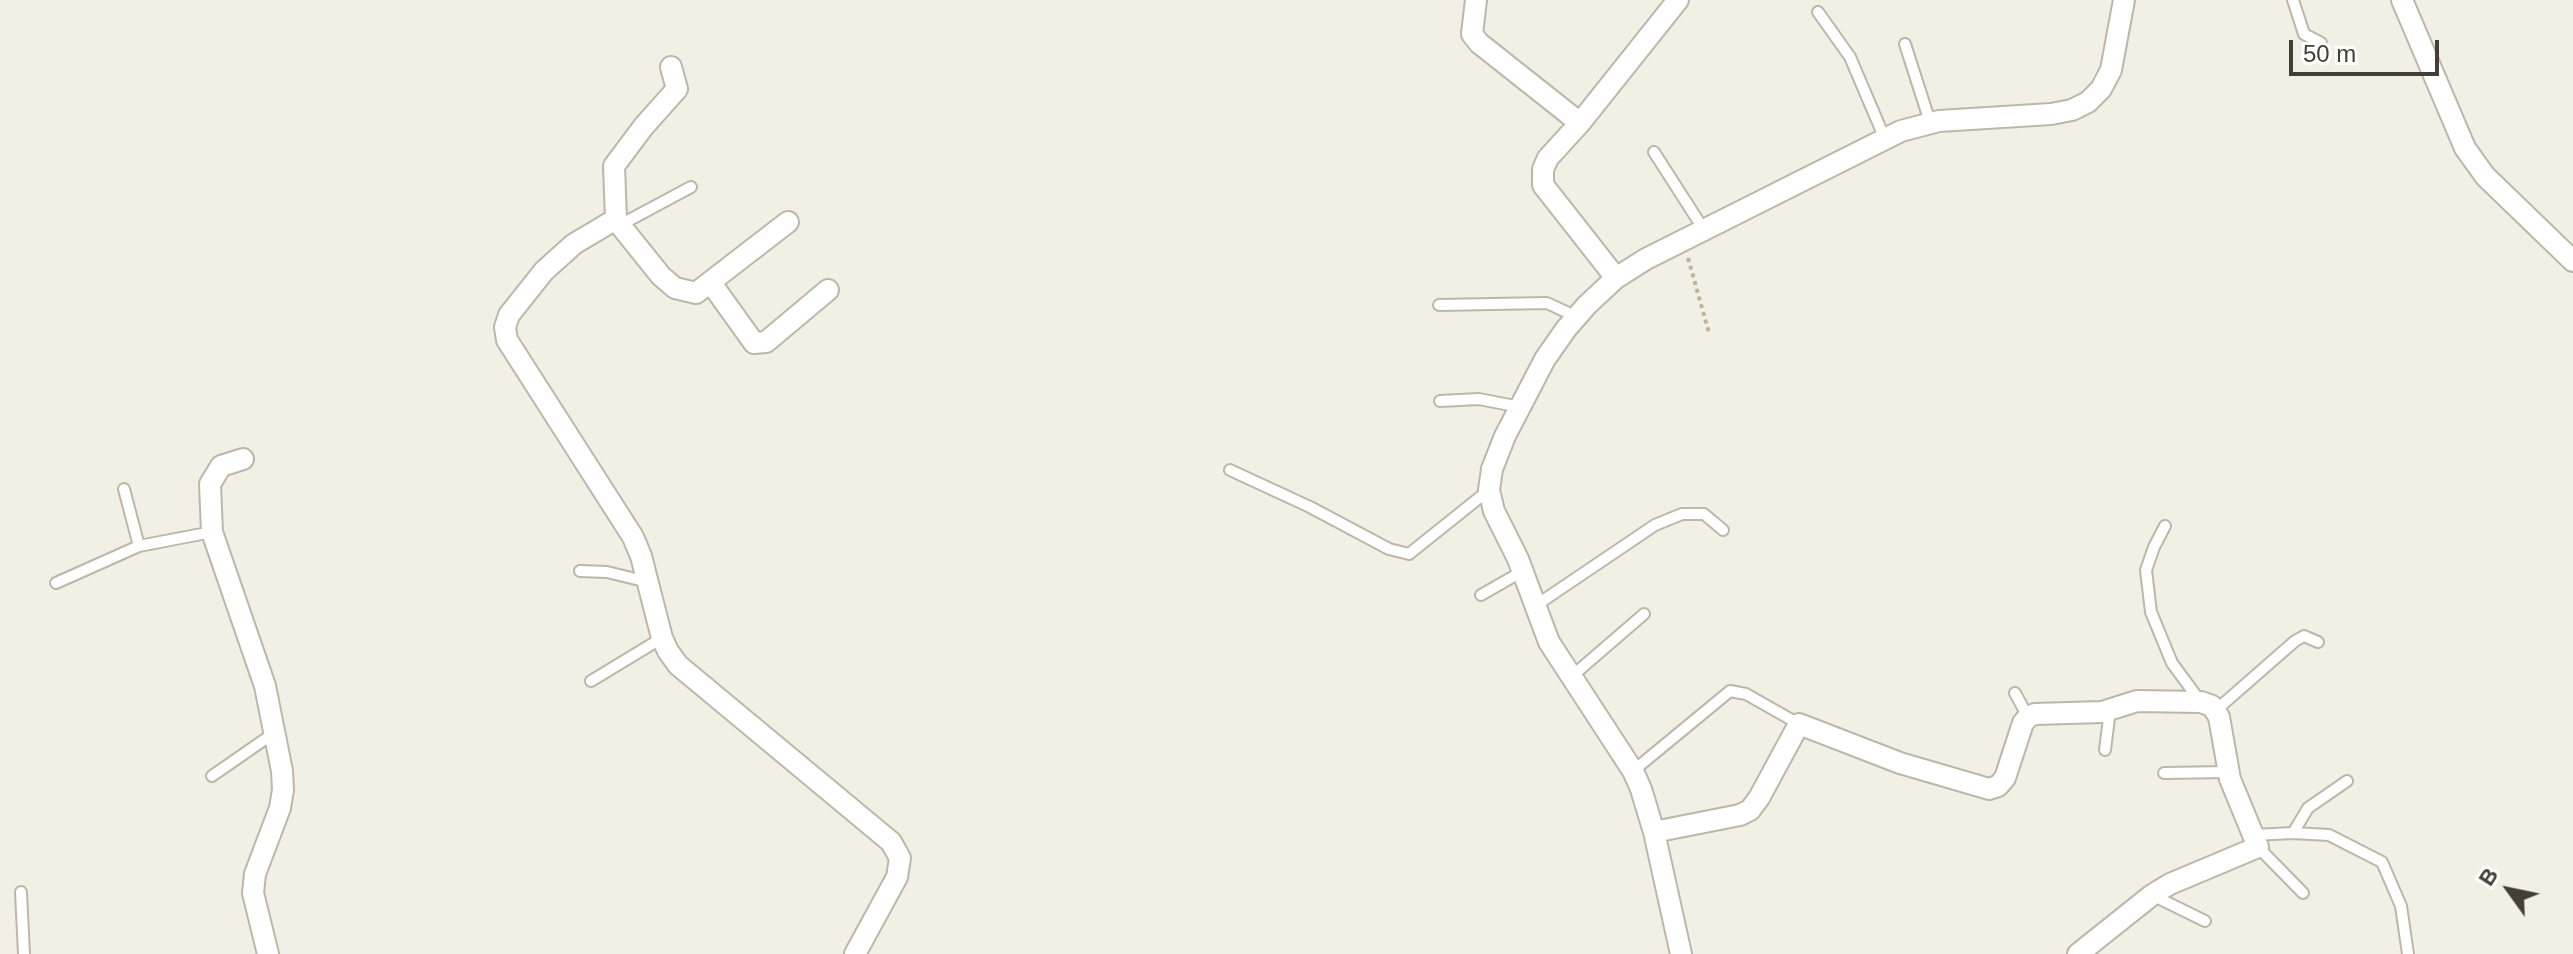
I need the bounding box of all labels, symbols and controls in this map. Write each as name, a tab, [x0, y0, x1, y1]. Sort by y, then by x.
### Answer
scale bar	[2293, 24, 2443, 74]
text: 50 m	[2303, 40, 2356, 67]
north arrow	[2469, 850, 2549, 930]
text: B	[2474, 863, 2503, 890]

